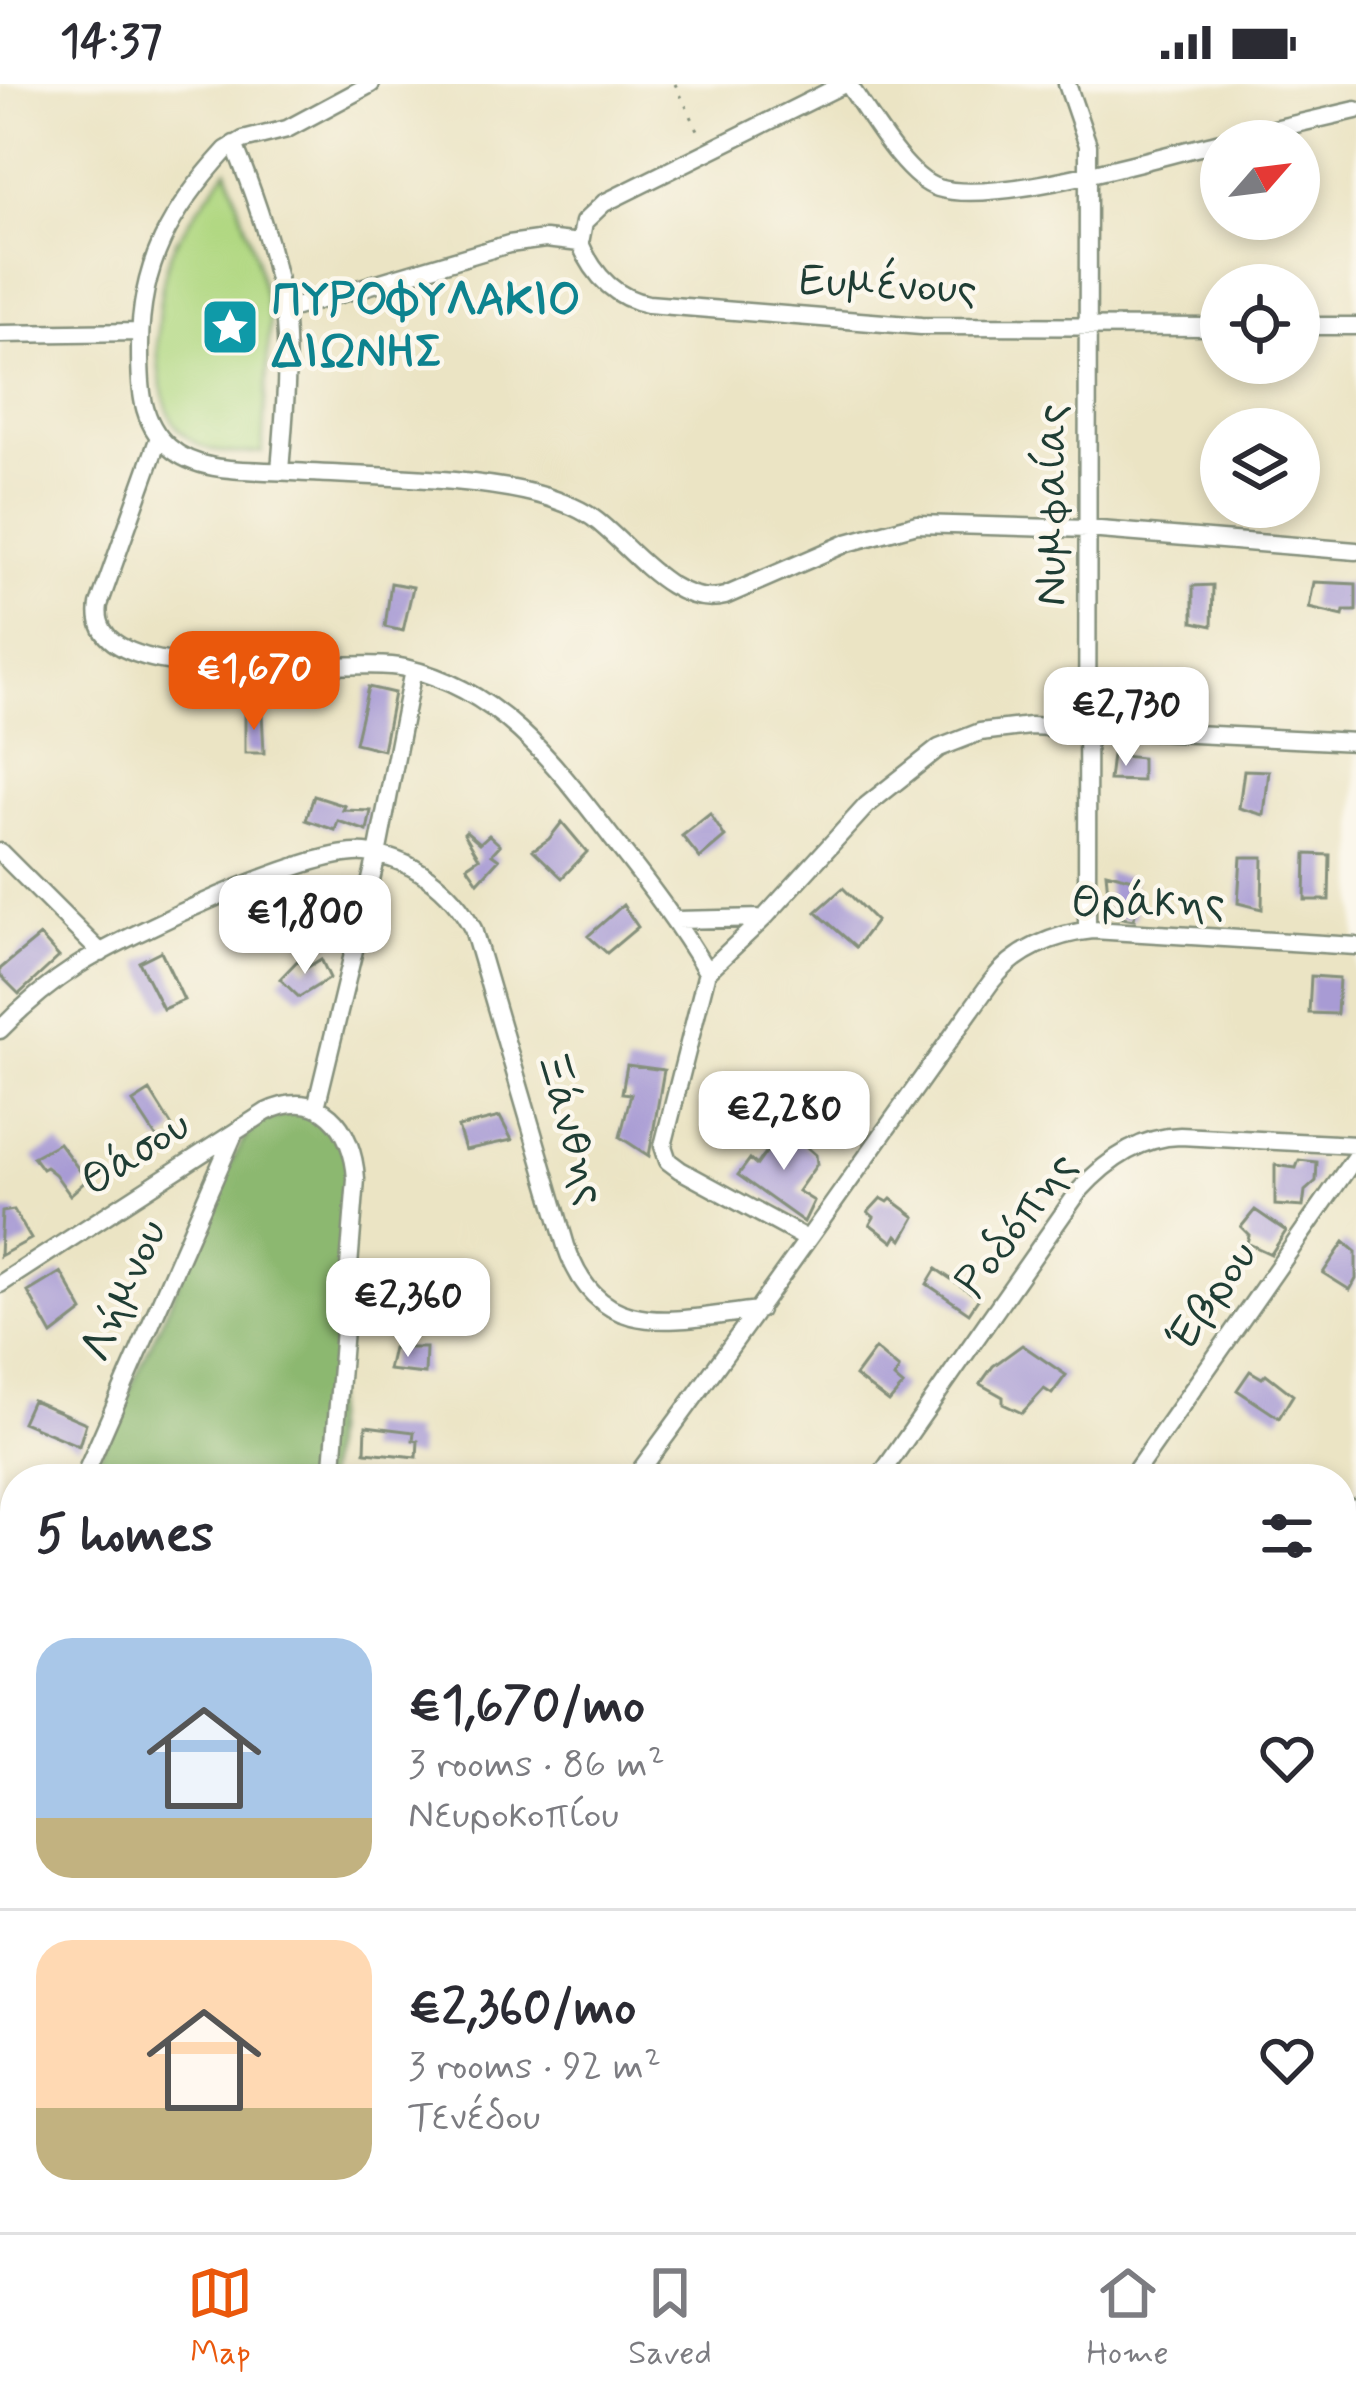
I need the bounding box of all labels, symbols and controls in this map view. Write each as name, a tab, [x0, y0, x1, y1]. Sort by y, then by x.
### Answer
text: 14:37	[60, 13, 162, 72]
north arrow	[1200, 120, 1320, 240]
map controls	[1200, 120, 1320, 528]
street label: Ευμένους	[798, 251, 979, 320]
button: locate	[1200, 264, 1320, 384]
place label: ΠΥΡΟΦΥΛΑΚΙΟ ΔΙΩΝΗΣ	[271, 272, 581, 383]
place icon: ΠΥΡΟΦΥΛΑΚΙΟ ΔΙΩΝΗΣ	[199, 296, 261, 358]
street label: Νυμφαίας	[1023, 404, 1082, 606]
button: layers	[1200, 408, 1320, 528]
pin: €1,670	[156, 631, 352, 733]
text: €1,670	[196, 644, 312, 695]
pin: €2,730	[1028, 667, 1224, 769]
text: €2,730	[1071, 680, 1181, 731]
street label: Θράκης	[1071, 874, 1225, 933]
pin: €1,800	[207, 875, 403, 977]
text: €1,800	[246, 888, 364, 939]
street label: Ξάνθης	[520, 1044, 620, 1212]
pin: €2,280	[686, 1071, 882, 1173]
text: €2,280	[726, 1084, 842, 1135]
street label: Θάσου	[70, 1097, 202, 1211]
street label: Ροδόπης	[943, 1140, 1091, 1310]
street label: Λήμνου	[68, 1211, 182, 1371]
street label: Έβρου	[1154, 1229, 1272, 1363]
pin: €2,360	[310, 1258, 506, 1360]
text: €2,360	[353, 1271, 463, 1322]
text: 5 homes	[36, 1503, 214, 1569]
icon: filters	[1254, 1503, 1320, 1569]
text: €1,670/mo	[408, 1674, 645, 1740]
icon: home	[132, 1686, 276, 1830]
icon: heart	[1254, 1725, 1320, 1791]
text: 3 rooms · 86 m²	[408, 1740, 665, 1791]
text: Νευροκοπίου	[408, 1791, 619, 1842]
text: €2,360/mo	[408, 1976, 636, 2042]
icon: home	[132, 1988, 276, 2132]
icon: heart	[1254, 2027, 1320, 2093]
text: 3 rooms · 92 m²	[408, 2042, 661, 2093]
text: Τενέδου	[408, 2093, 540, 2144]
tab: Map	[187, 2260, 253, 2376]
tab: Saved	[628, 2260, 712, 2376]
tab: Home	[1087, 2260, 1169, 2376]

